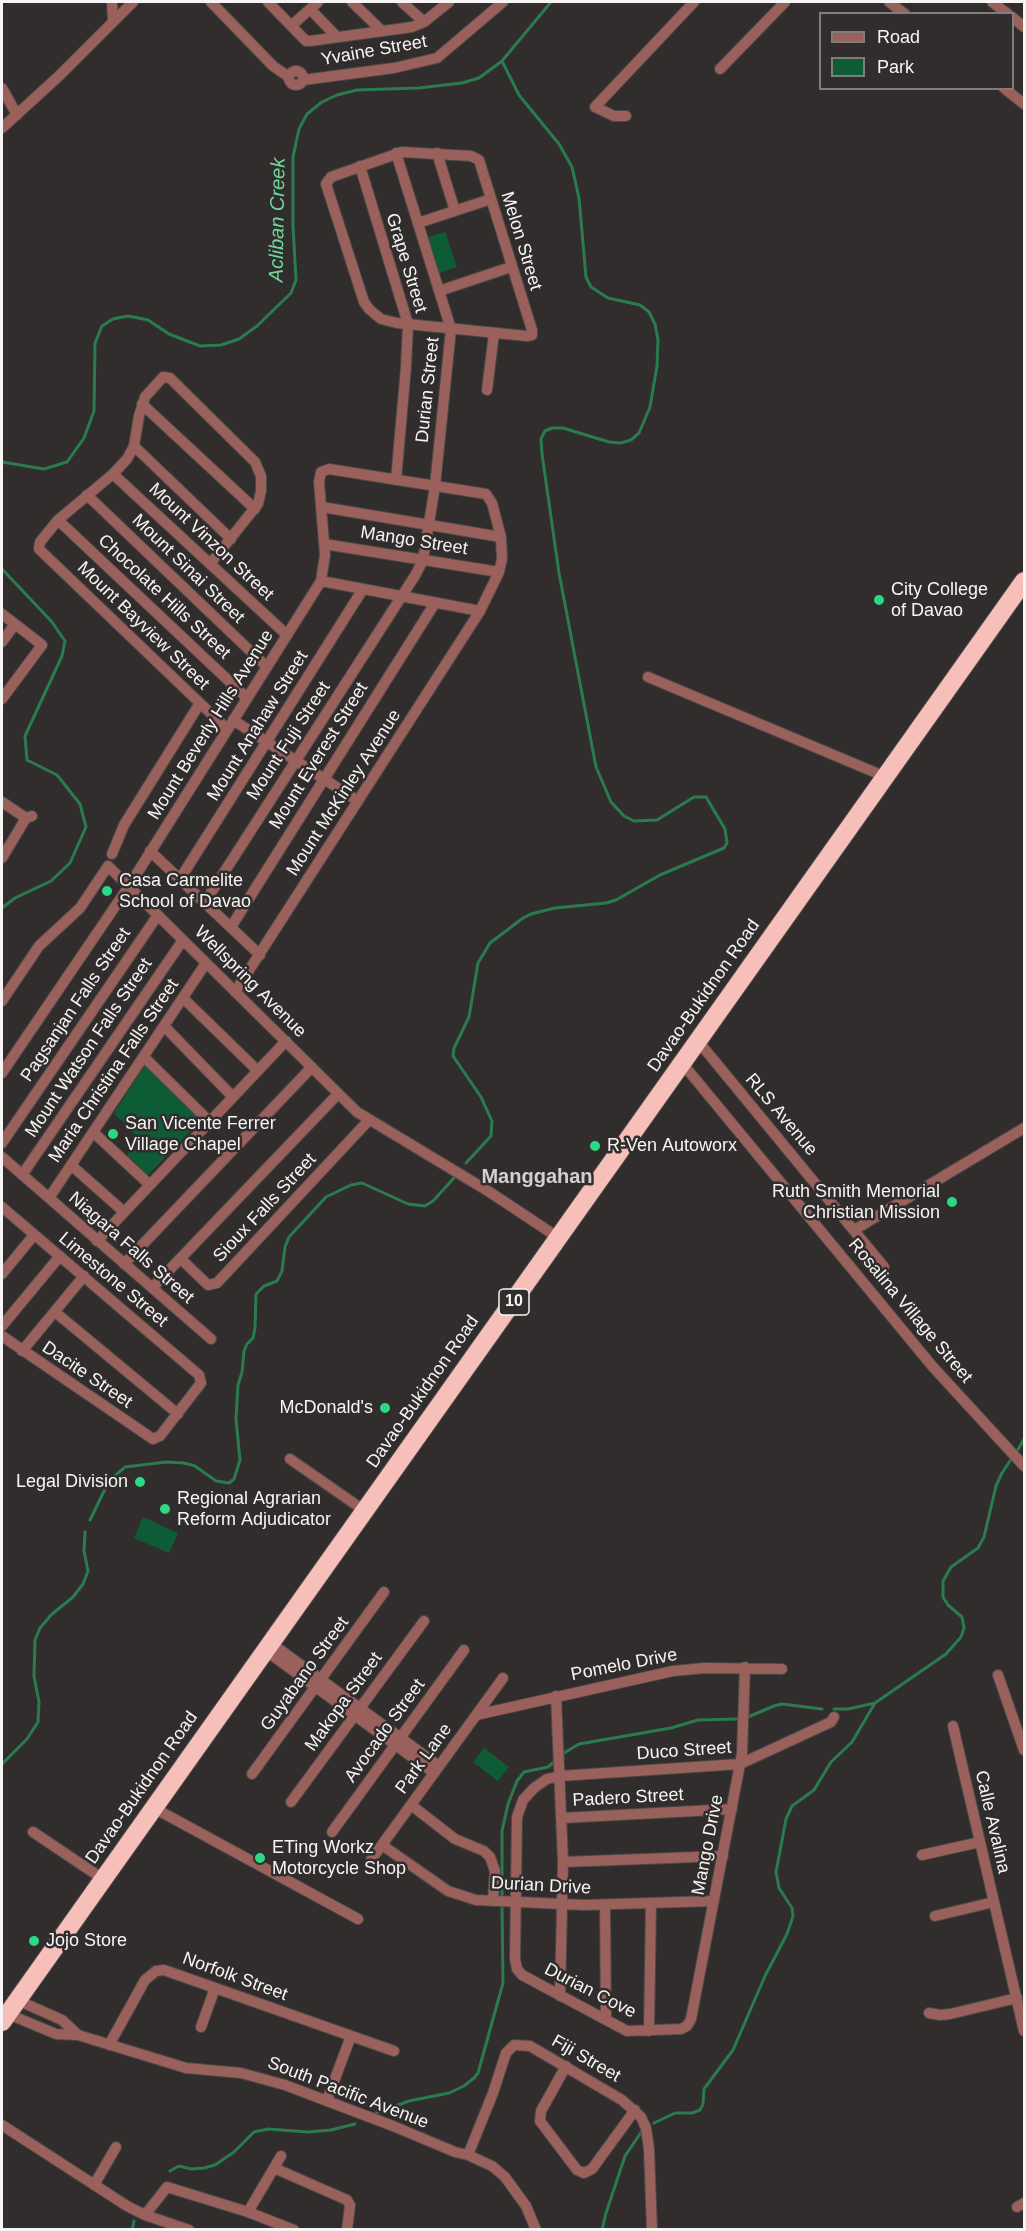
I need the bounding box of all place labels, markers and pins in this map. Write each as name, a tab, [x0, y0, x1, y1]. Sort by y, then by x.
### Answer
place label: City College of Davao	[891, 579, 988, 622]
marker: City College of Davao	[872, 593, 886, 607]
place label: Casa Carmelite School of Davao	[119, 870, 251, 912]
marker: Casa Carmelite School of Davao	[100, 884, 114, 898]
place label: San Vicente Ferrer Village Chapel	[125, 1113, 276, 1156]
marker: San Vicente Ferrer Village Chapel	[106, 1127, 120, 1141]
place label: R-Ven Autoworx	[607, 1135, 737, 1157]
marker: R-Ven Autoworx	[588, 1139, 602, 1153]
place label: Ruth Smith Memorial Christian Mission	[772, 1181, 940, 1224]
marker: Ruth Smith Memorial Christian Mission	[945, 1195, 959, 1209]
place label: McDonald's	[280, 1397, 373, 1419]
marker: McDonald's	[378, 1401, 392, 1415]
place label: Legal Division	[16, 1471, 128, 1493]
marker: Legal Division	[133, 1475, 147, 1489]
place label: Regional Agrarian Reform Adjudicator	[177, 1488, 331, 1530]
marker: Regional Agrarian Reform Adjudicator	[158, 1502, 172, 1516]
place label: ETing Workz Motorcycle Shop	[272, 1837, 406, 1880]
marker: ETing Workz Motorcycle Shop	[253, 1851, 267, 1865]
place label: Jojo Store	[46, 1930, 127, 1952]
marker: Jojo Store	[27, 1934, 41, 1948]

